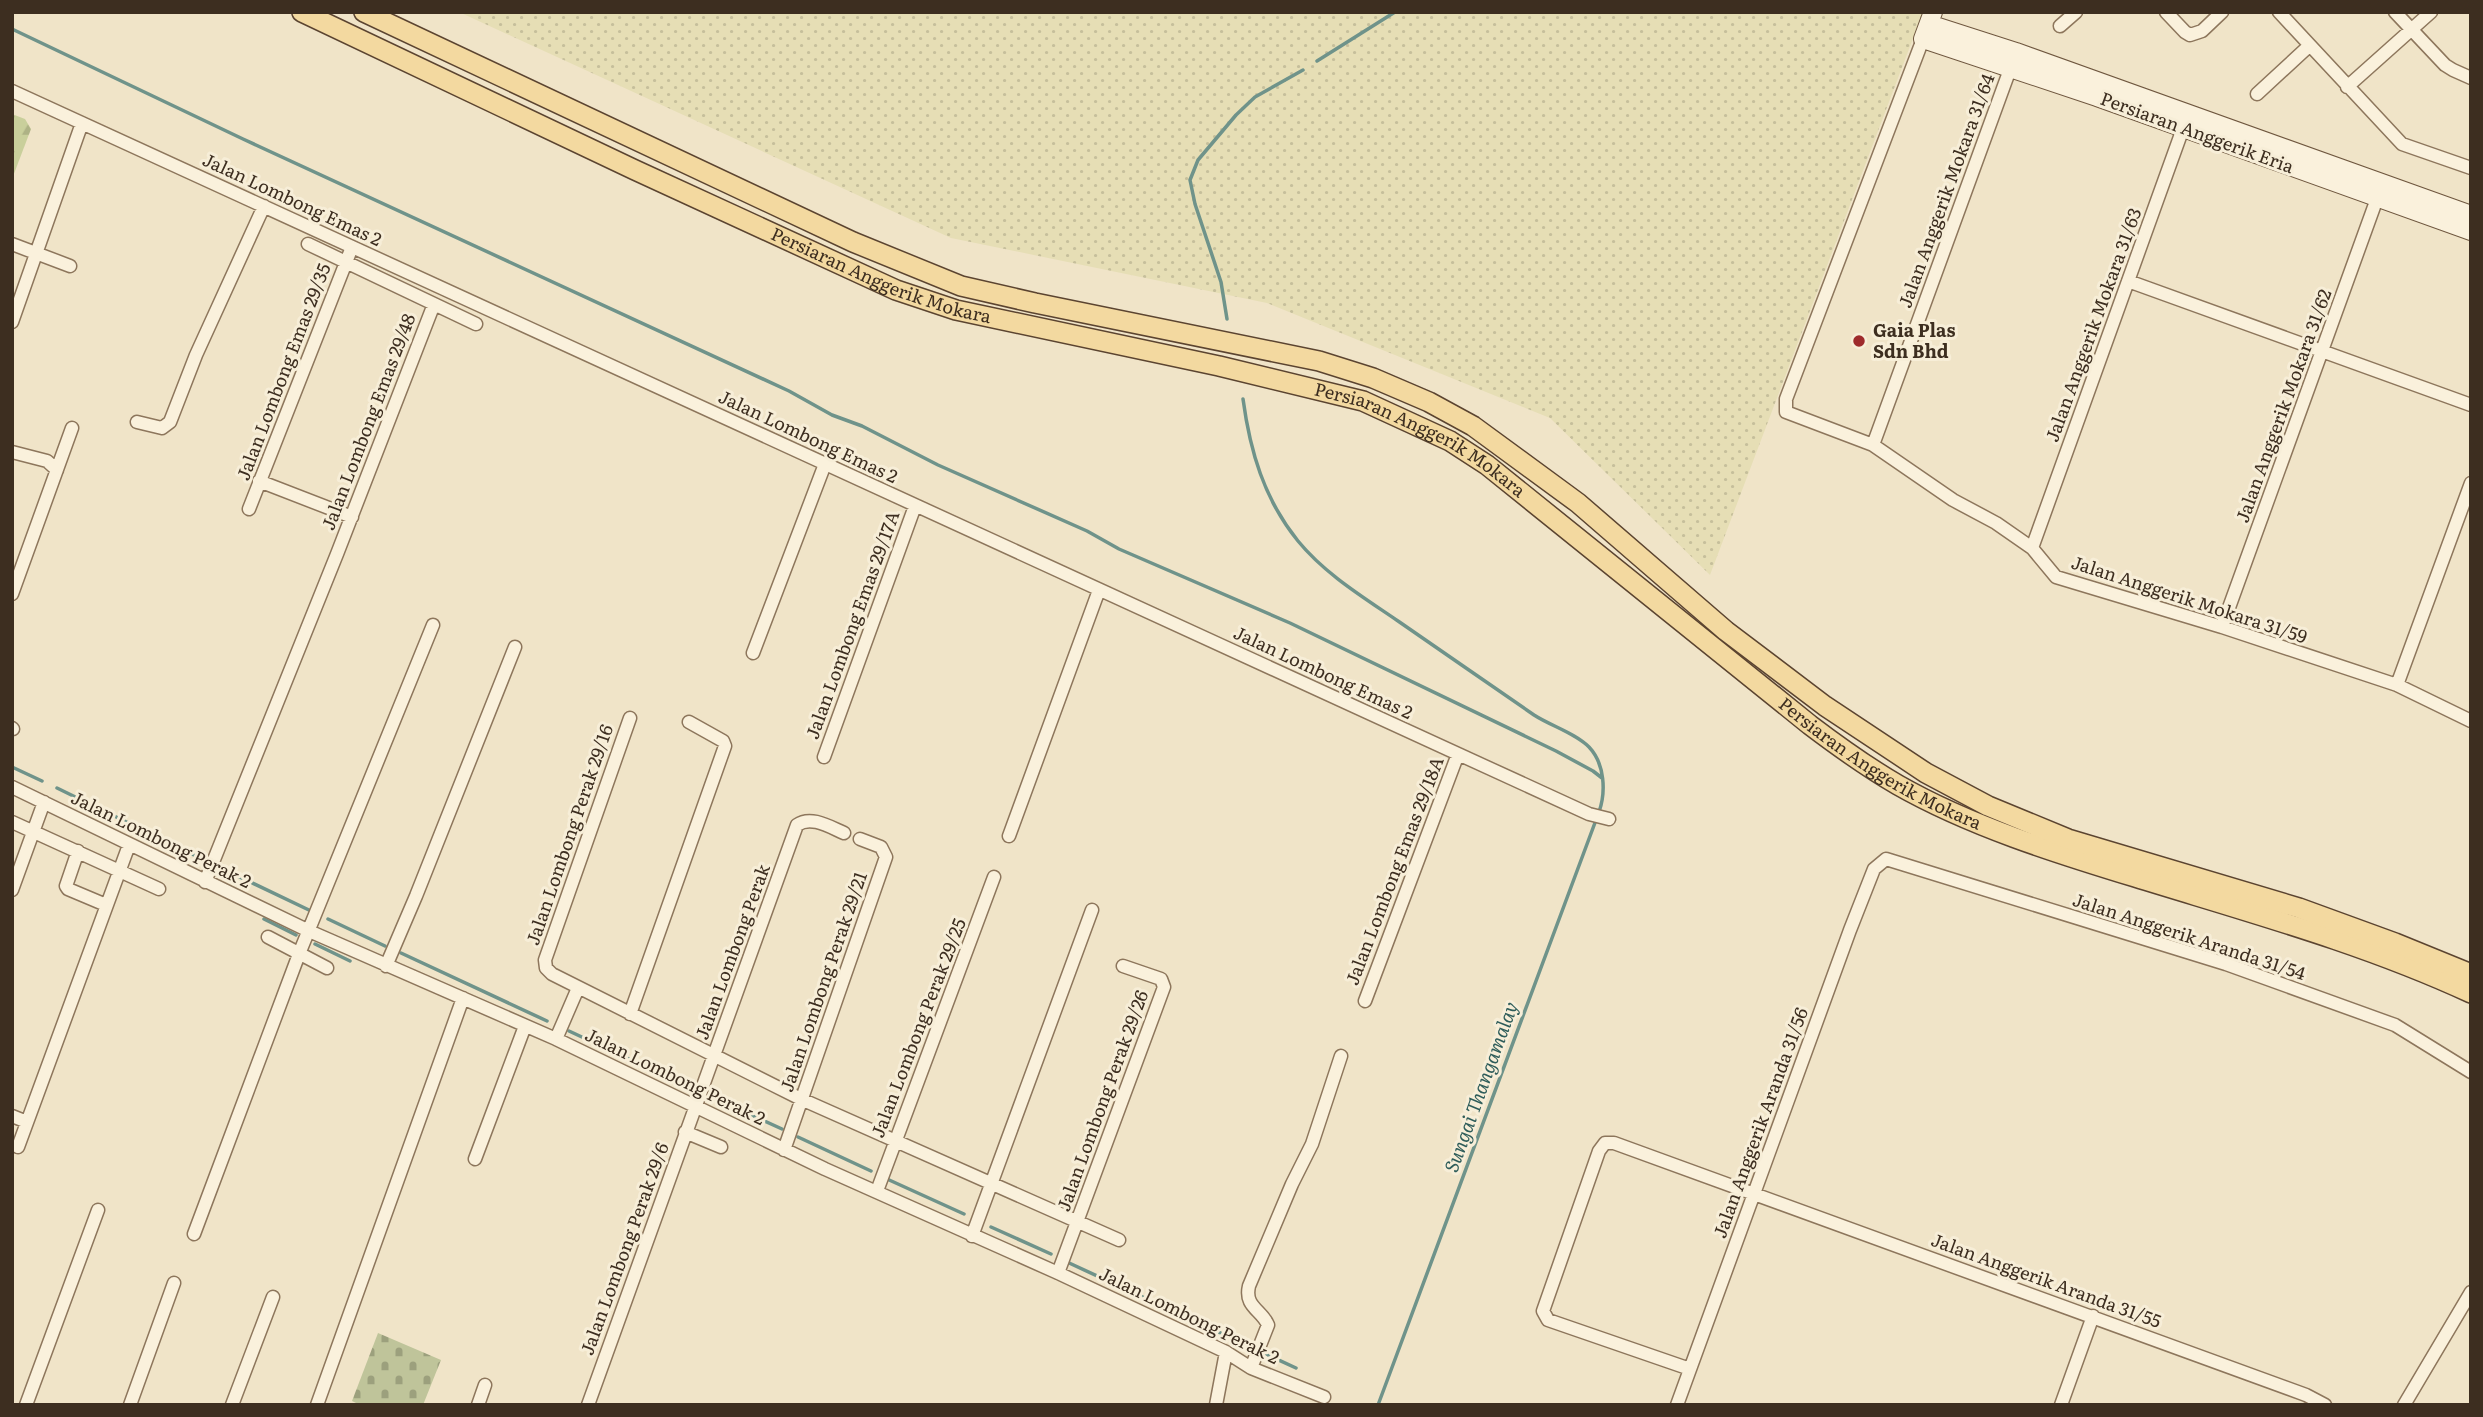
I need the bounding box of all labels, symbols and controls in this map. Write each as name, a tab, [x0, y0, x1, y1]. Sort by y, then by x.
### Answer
street label: Jalan Anggerik Mokara 31/64	[1891, 70, 2001, 311]
street label: Persiaran Anggerik Eria	[2097, 84, 2298, 179]
street label: Jalan Lombong Emas 2	[199, 145, 387, 252]
street label: Jalan Anggerik Mokara 31/63	[2038, 204, 2148, 445]
street label: Persiaran Anggerik Mokara	[767, 219, 994, 329]
street label: Jalan Lombong Emas 29/35	[229, 259, 337, 484]
street label: Jalan Anggerik Mokara 31/62	[2228, 285, 2337, 526]
street label: Jalan Lombong Emas 29/48	[314, 309, 421, 534]
place label: Gaia Plas Sdn Bhd	[1873, 316, 1955, 364]
marker: Gaia Plas Sdn Bhd	[1851, 333, 1867, 349]
street label: Persiaran Anggerik Mokara	[1312, 375, 1532, 503]
street label: Jalan Lombong Emas 2	[715, 382, 903, 489]
street label: Jalan Lombong Emas 29/17A	[798, 507, 906, 742]
street label: Jalan Anggerik Mokara 31/59	[2068, 548, 2311, 649]
street label: Jalan Lombong Emas 2	[1230, 618, 1418, 725]
street label: Persiaran Anggerik Mokara	[1773, 690, 1986, 836]
street label: Jalan Lombong Perak 29/16	[518, 720, 619, 948]
street label: Jalan Lombong Emas 29/18A	[1338, 752, 1450, 989]
street label: Jalan Lombong Perak 2	[67, 783, 256, 894]
street label: Jalan Lombong Perak	[687, 859, 776, 1043]
street label: Jalan Lombong Perak 29/21	[772, 868, 873, 1095]
street label: Jalan Anggerik Aranda 31/54	[2069, 885, 2310, 986]
street label: Jalan Lombong Perak 29/25	[863, 914, 972, 1141]
street label: Jalan Lombong Perak 29/26	[1049, 986, 1154, 1215]
water label: Sungai Thangamalay	[1436, 997, 1524, 1176]
street label: Jalan Anggerik Aranda 31/56	[1705, 1003, 1814, 1241]
street label: Jalan Lombong Perak 2	[581, 1020, 770, 1131]
street label: Jalan Lombong Perak 29/6	[573, 1138, 675, 1359]
street label: Jalan Anggerik Aranda 31/55	[1928, 1225, 2165, 1334]
street label: Jalan Lombong Perak 2	[1095, 1259, 1284, 1370]

